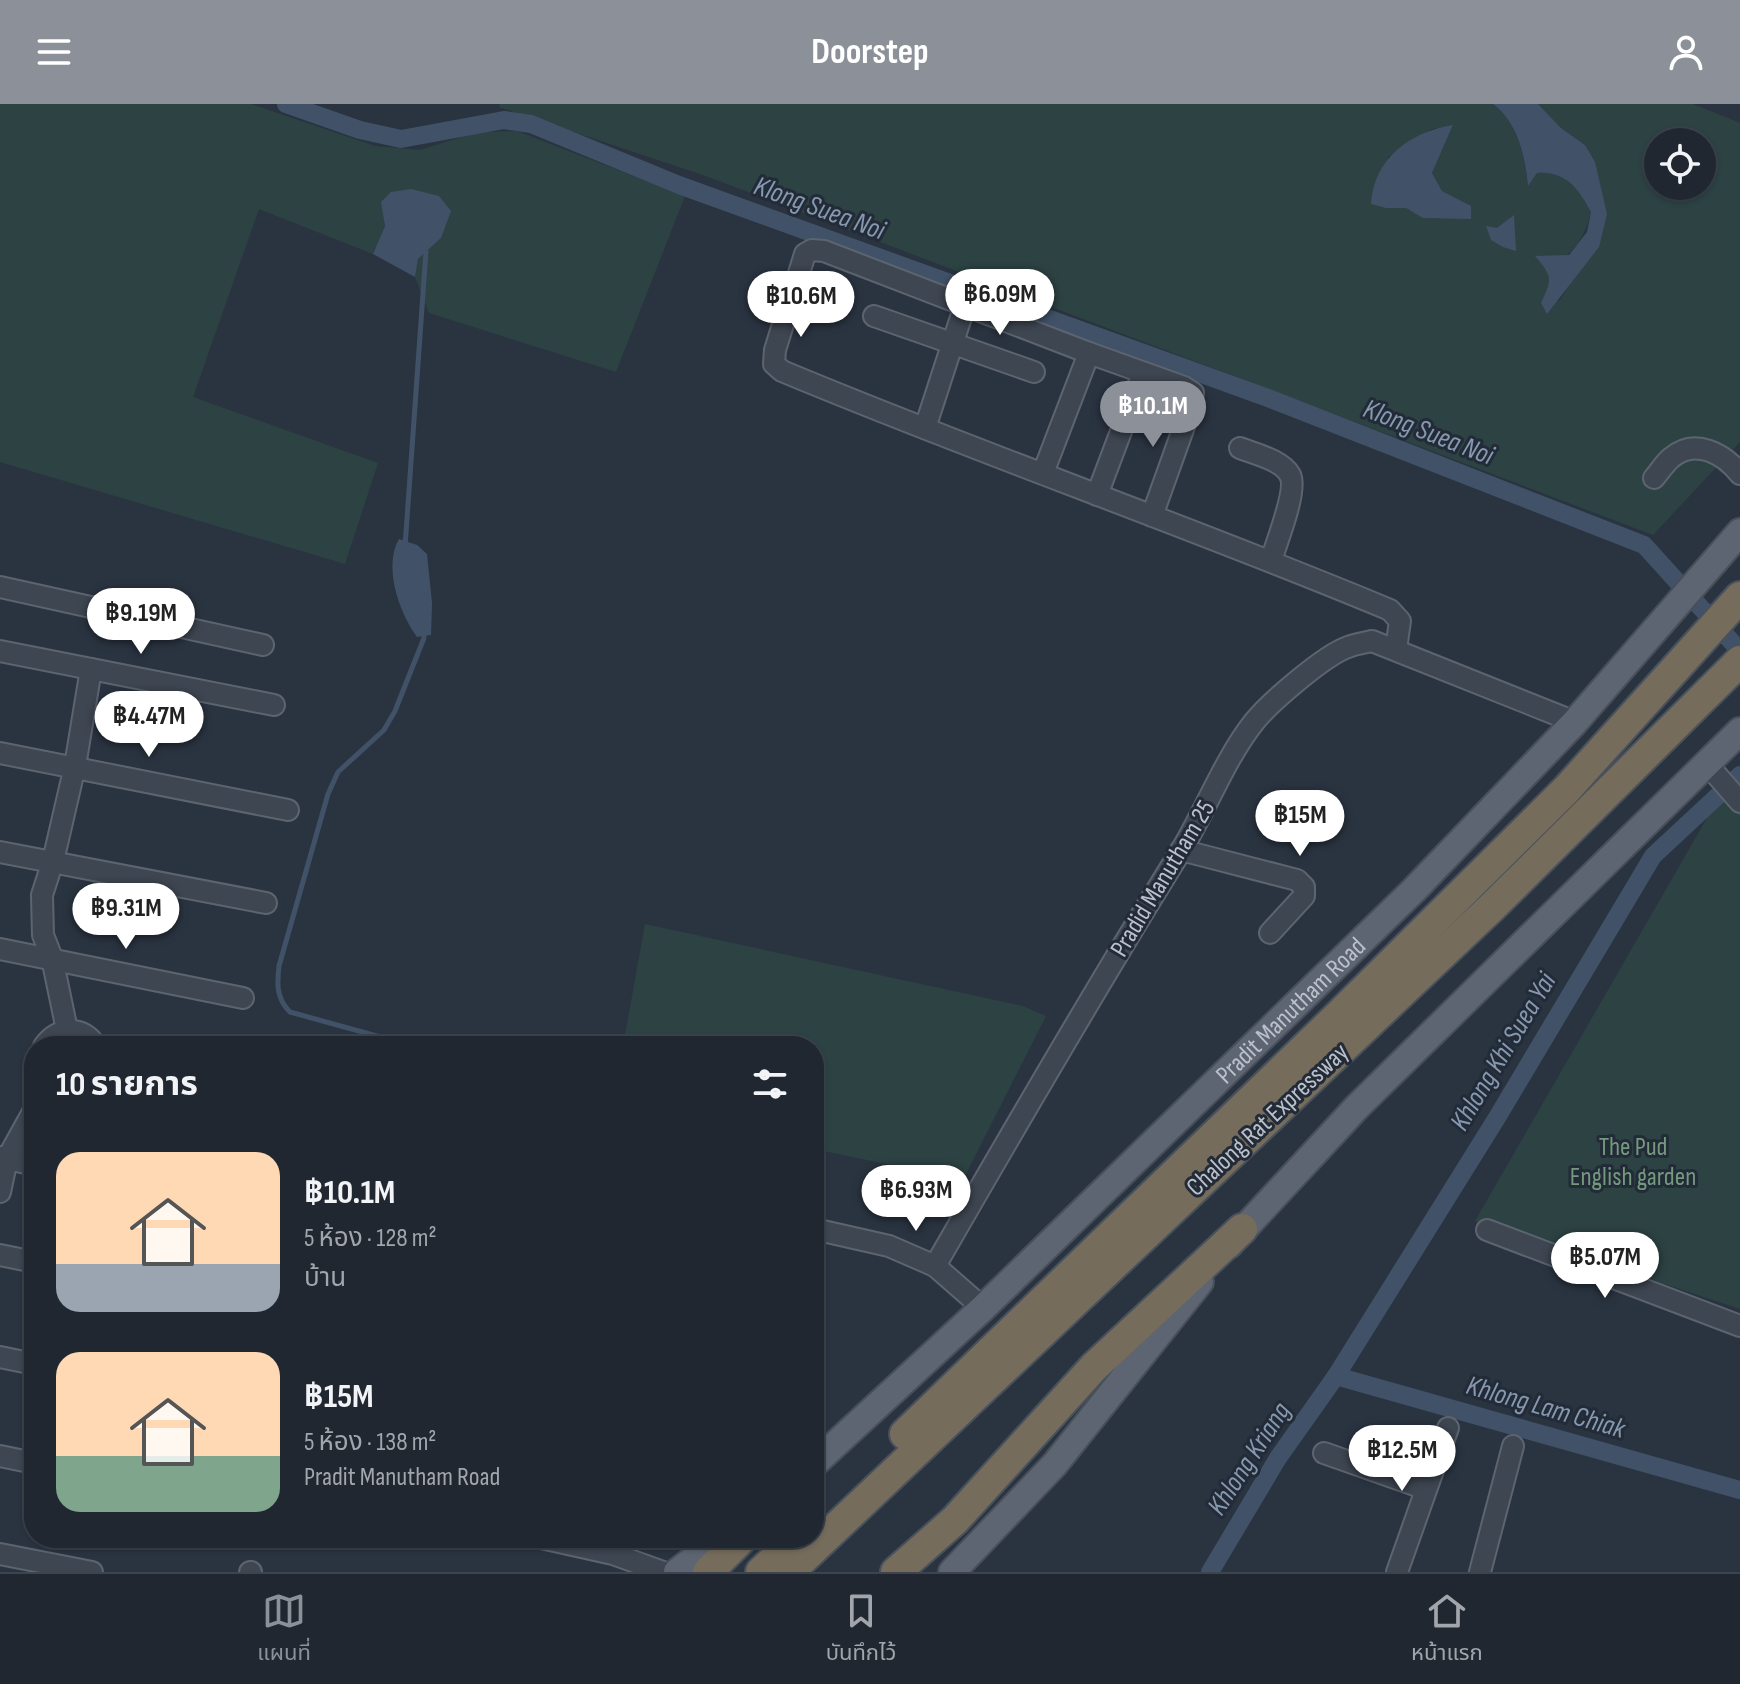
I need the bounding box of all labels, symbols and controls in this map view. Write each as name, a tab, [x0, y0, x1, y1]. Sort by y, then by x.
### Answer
icon: menu	[32, 30, 76, 74]
icon: person	[1664, 30, 1708, 74]
text: Doorstep	[811, 31, 929, 74]
map controls	[1644, 128, 1716, 200]
button: locate	[1644, 128, 1716, 200]
water label: Klong Suea Noi	[750, 170, 890, 248]
pin: ฿6.09M	[935, 269, 1065, 337]
pin: ฿10.6M	[736, 271, 866, 339]
text: ฿6.09M	[963, 279, 1037, 310]
text: ฿10.6M	[765, 281, 837, 312]
pin: ฿10.1M	[1088, 381, 1218, 449]
text: ฿10.1M	[1118, 391, 1188, 422]
water label: Klong Suea Noi	[1359, 392, 1499, 473]
pin: ฿9.19M	[76, 588, 206, 656]
text: ฿9.19M	[105, 598, 177, 629]
pin: ฿4.47M	[84, 691, 214, 759]
text: ฿4.47M	[113, 701, 185, 732]
pin: ฿15M	[1253, 790, 1347, 858]
street label: Pradid Manutham 25	[1104, 795, 1222, 963]
text: ฿15M	[1273, 800, 1327, 831]
pin: ฿9.31M	[61, 883, 191, 951]
text: ฿9.31M	[90, 893, 162, 924]
street label: Pradit Manutham Road	[1210, 932, 1373, 1091]
water label: Khlong Khi Suea Yai	[1443, 966, 1564, 1137]
street label: Chalong Rat Expressway	[1181, 1037, 1355, 1203]
icon: filters	[748, 1062, 792, 1106]
text: 10 รายการ	[56, 1064, 198, 1105]
park label: The Pud English garden	[1570, 1132, 1696, 1193]
pin: ฿6.93M	[851, 1165, 981, 1233]
text: ฿10.1M	[304, 1172, 395, 1213]
text: ฿6.93M	[880, 1175, 952, 1206]
icon: home	[120, 1184, 216, 1280]
text: 5 ห้อง · 128 m²	[304, 1223, 437, 1254]
pin: ฿5.07M	[1540, 1232, 1670, 1300]
text: ฿5.07M	[1569, 1242, 1641, 1273]
text: บ้าน	[304, 1263, 346, 1294]
water label: Khlong Lam Chiak	[1463, 1369, 1630, 1446]
text: ฿15M	[304, 1376, 374, 1417]
icon: home	[120, 1384, 216, 1480]
water label: Khlong Kriang	[1201, 1396, 1298, 1521]
pin: ฿12.5M	[1337, 1425, 1467, 1493]
text: 5 ห้อง · 138 m²	[304, 1427, 436, 1458]
text: ฿12.5M	[1367, 1435, 1437, 1466]
text: Pradit Manutham Road	[304, 1462, 500, 1493]
tab: แผนที่	[257, 1589, 311, 1670]
tab: บันทึกไว้	[826, 1589, 896, 1670]
tab: หน้าแรก	[1411, 1589, 1483, 1670]

